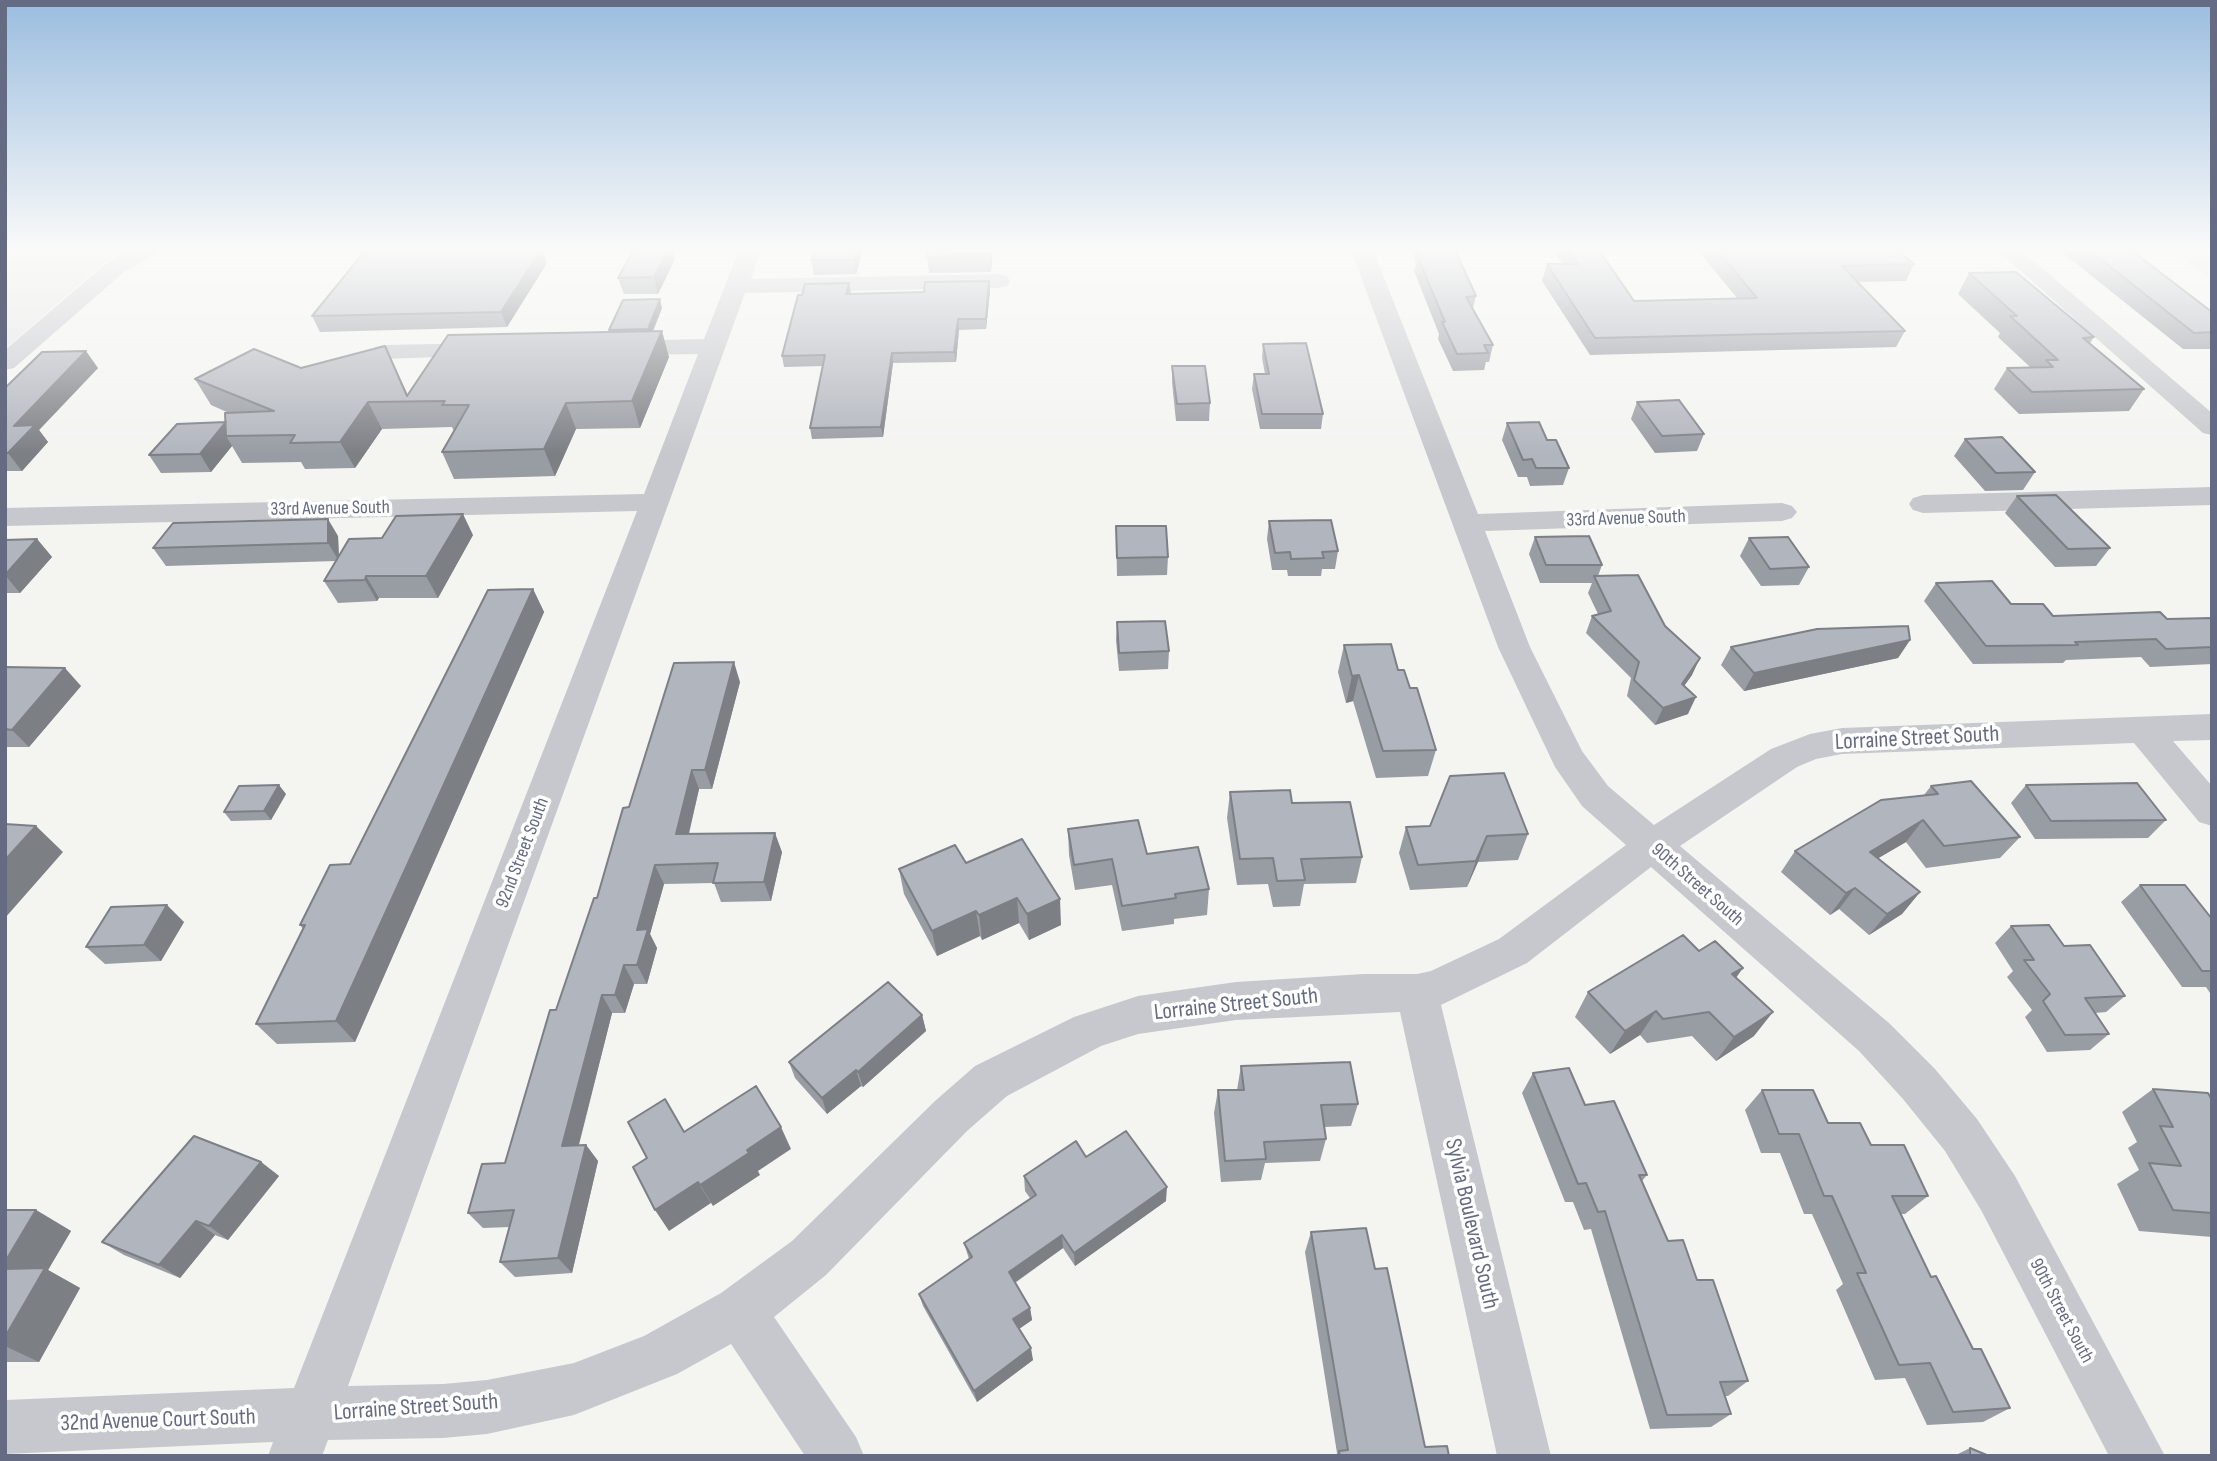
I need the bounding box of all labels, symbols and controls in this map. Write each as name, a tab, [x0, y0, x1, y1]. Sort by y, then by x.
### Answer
street label: 33rd Avenue South	[270, 497, 390, 521]
street label: 33rd Avenue South	[1566, 506, 1686, 532]
street label: Lorraine Street South	[1834, 721, 2000, 757]
street label: 92nd Street South	[492, 795, 554, 911]
street label: 90th Street South	[1646, 839, 1748, 931]
street label: Lorraine Street South	[1153, 983, 1319, 1027]
street label: Sylvia Boulevard South	[1438, 1136, 1504, 1312]
street label: 90th Street South	[2024, 1255, 2098, 1367]
street label: Lorraine Street South	[333, 1388, 499, 1428]
street label: 32nd Avenue Court South	[60, 1404, 256, 1438]

